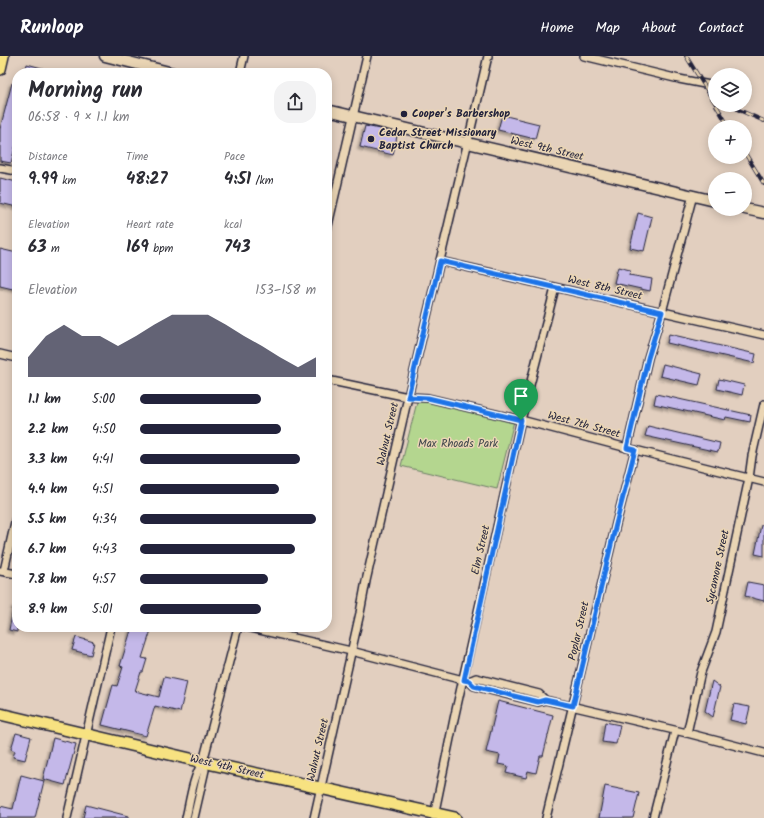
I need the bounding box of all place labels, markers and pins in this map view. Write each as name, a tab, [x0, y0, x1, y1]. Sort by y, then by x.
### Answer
place label: Cooper's Barbershop	[412, 105, 510, 123]
marker: Cooper's Barbershop	[399, 109, 409, 119]
place label: Cedar Street Missionary Baptist Church	[379, 124, 497, 155]
marker: Cedar Street Missionary Baptist Church	[366, 134, 376, 144]
pin	[504, 379, 538, 420]

